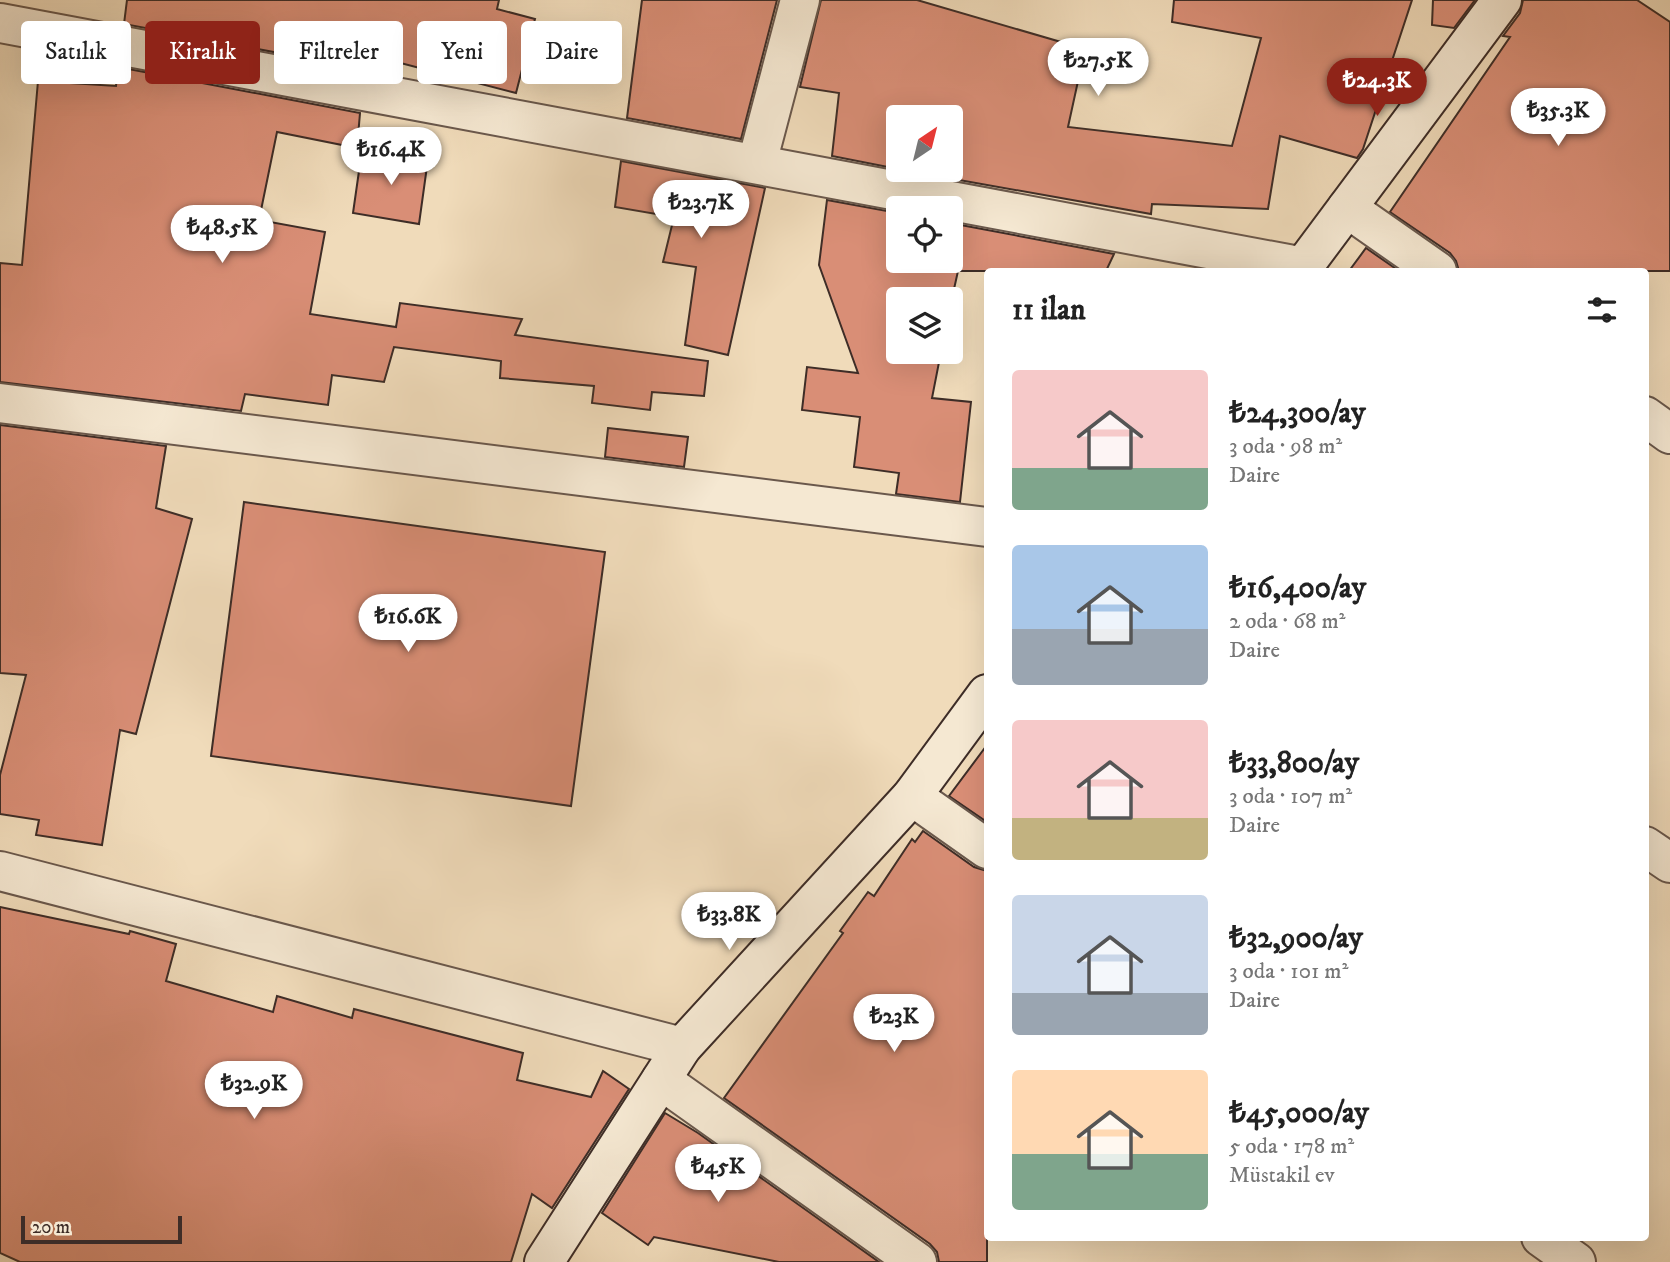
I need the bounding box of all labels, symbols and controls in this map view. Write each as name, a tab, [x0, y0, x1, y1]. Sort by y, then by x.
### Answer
chip: Satılık	[21, 21, 131, 84]
chip: Kiralık	[145, 21, 260, 84]
chip: Filtreler	[274, 21, 403, 84]
chip: Yeni	[417, 21, 507, 84]
chip: Daire	[521, 21, 622, 84]
pin: ₺27.5K	[1041, 38, 1155, 98]
text: ₺27.5K	[1064, 46, 1132, 75]
pin: ₺24.3K	[1320, 58, 1434, 118]
text: ₺24.3K	[1343, 66, 1411, 95]
pin: ₺35.3K	[1501, 88, 1615, 148]
text: ₺35.3K	[1527, 96, 1589, 125]
north arrow	[886, 105, 962, 182]
map controls	[886, 105, 963, 364]
pin: ₺16.4K	[334, 128, 448, 187]
text: ₺16.4K	[357, 135, 425, 164]
pin: ₺23.7K	[644, 180, 758, 240]
text: ₺23.7K	[668, 188, 734, 217]
button: locate	[886, 196, 963, 273]
pin: ₺48.5K	[165, 205, 279, 265]
text: ₺48.5K	[187, 213, 257, 242]
button: layers	[886, 287, 963, 364]
icon: filters	[1583, 291, 1621, 329]
text: 11 ilan	[1012, 292, 1086, 329]
text: ₺24,300/ay	[1229, 395, 1365, 432]
icon: home	[1068, 398, 1152, 482]
text: 3 oda · 98 m²	[1229, 432, 1342, 461]
text: Daire	[1229, 461, 1280, 490]
text: ₺16,400/ay	[1229, 570, 1366, 607]
icon: home	[1068, 573, 1152, 657]
pin: ₺16.6K	[351, 594, 465, 654]
text: ₺16.6K	[374, 602, 442, 631]
text: 2 oda · 68 m²	[1229, 607, 1346, 636]
text: Daire	[1229, 636, 1280, 665]
text: ₺33,800/ay	[1229, 745, 1359, 782]
icon: home	[1068, 748, 1152, 832]
text: 3 oda · 107 m²	[1229, 782, 1352, 811]
text: Daire	[1229, 811, 1280, 840]
pin: ₺33.8K	[672, 892, 786, 952]
text: ₺33.8K	[697, 900, 761, 929]
text: ₺32,900/ay	[1229, 920, 1363, 957]
icon: home	[1068, 923, 1152, 1007]
text: 3 oda · 101 m²	[1229, 957, 1348, 986]
text: Daire	[1229, 986, 1280, 1015]
pin: ₺23K	[853, 995, 935, 1054]
text: ₺23K	[869, 1002, 919, 1031]
pin: ₺32.9K	[197, 1062, 311, 1121]
text: ₺32.9K	[221, 1069, 287, 1098]
text: ₺45,000/ay	[1229, 1095, 1369, 1132]
icon: home	[1068, 1098, 1152, 1182]
text: 5 oda · 178 m²	[1229, 1132, 1354, 1161]
pin: ₺45K	[677, 1144, 759, 1204]
text: ₺45K	[691, 1152, 745, 1181]
text: Müstakil ev	[1229, 1161, 1335, 1190]
scale bar	[21, 1213, 182, 1245]
text: 20 m	[32, 1216, 70, 1239]

